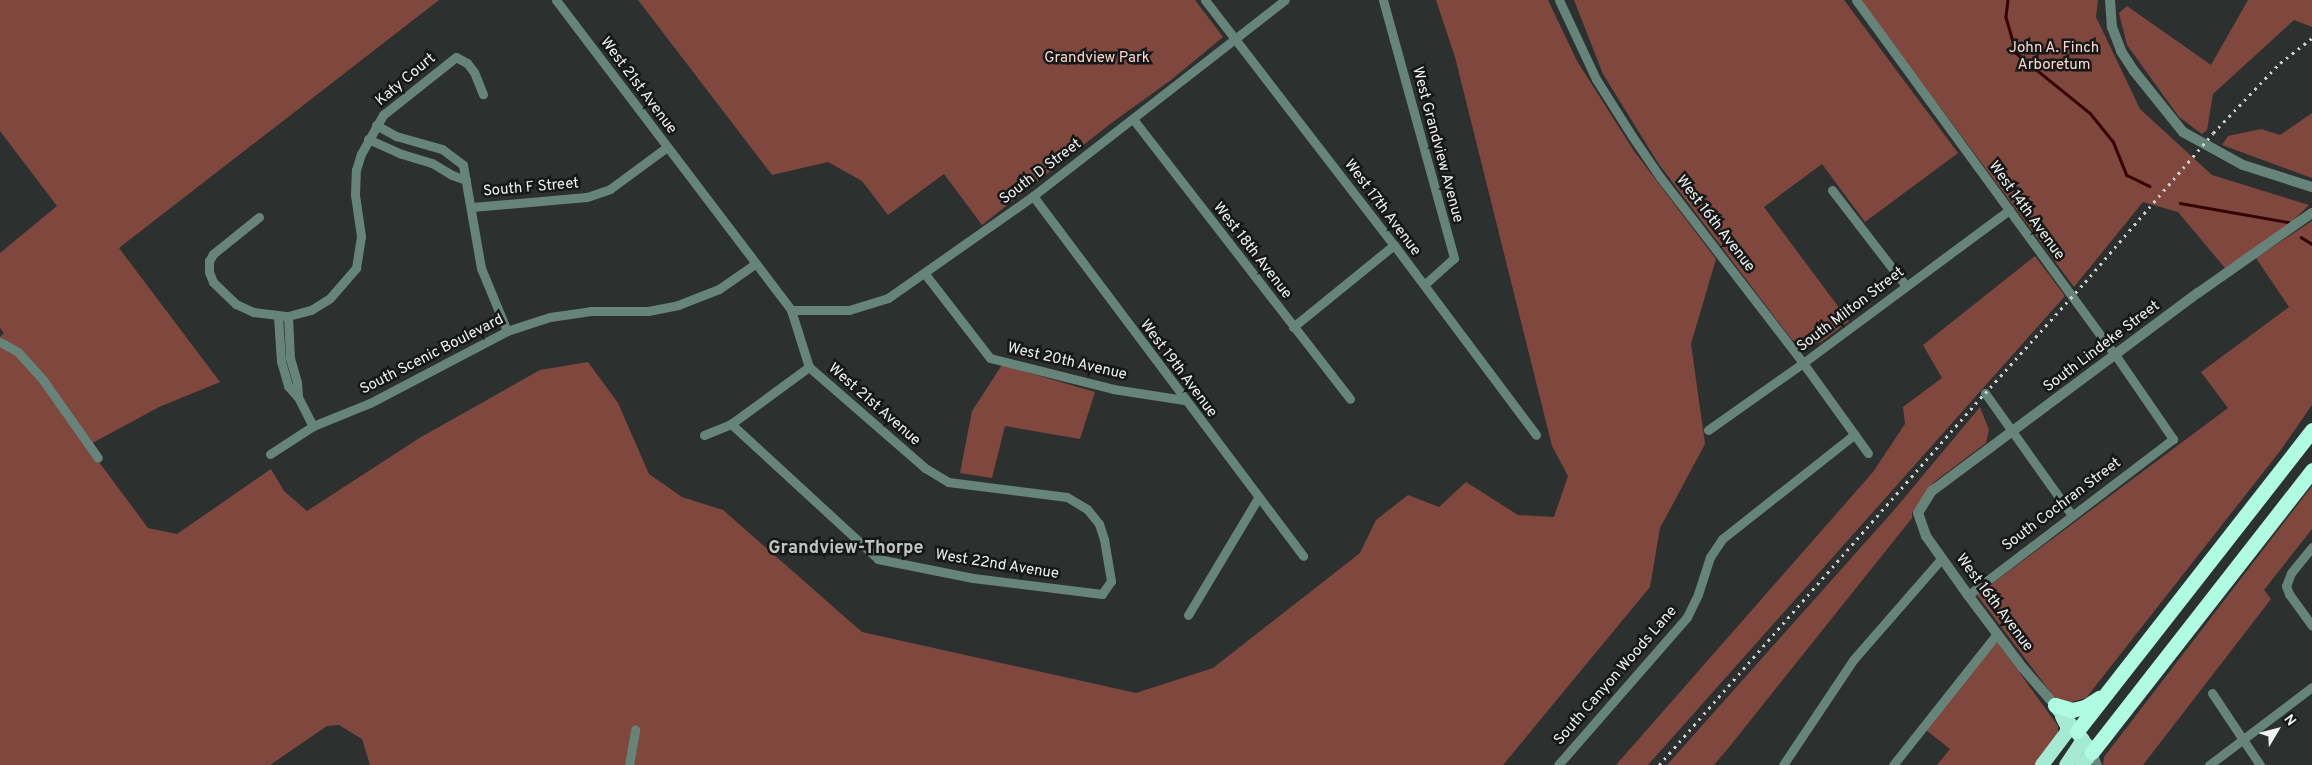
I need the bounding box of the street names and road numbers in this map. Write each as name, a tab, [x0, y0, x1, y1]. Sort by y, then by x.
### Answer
street label: West 21st Avenue	[596, 34, 680, 138]
street label: Katy Court	[372, 50, 440, 110]
street label: West Grandview Avenue	[1407, 65, 1467, 225]
street label: South D Street	[996, 135, 1086, 209]
street label: West 17th Avenue	[1340, 156, 1424, 260]
street label: West 14th Avenue	[1984, 158, 2068, 264]
street label: West 16th Avenue	[1671, 172, 1759, 276]
street label: South F Street	[482, 175, 580, 201]
street label: West 18th Avenue	[1208, 199, 1296, 303]
street label: South Milton Street	[1794, 264, 1908, 356]
street label: South Lindeke Street	[2040, 297, 2164, 397]
street label: South Scenic Boulevard	[357, 311, 507, 399]
street label: West 19th Avenue	[1135, 316, 1221, 422]
street label: West 20th Avenue	[1005, 339, 1129, 385]
street label: West 21st Avenue	[824, 360, 924, 450]
street label: South Cochran Street	[1999, 454, 2125, 556]
street label: West 22nd Avenue	[934, 546, 1060, 584]
street label: West 16th Avenue	[1951, 550, 2037, 656]
street label: South Canyon Woods Lane	[1551, 603, 1681, 749]

